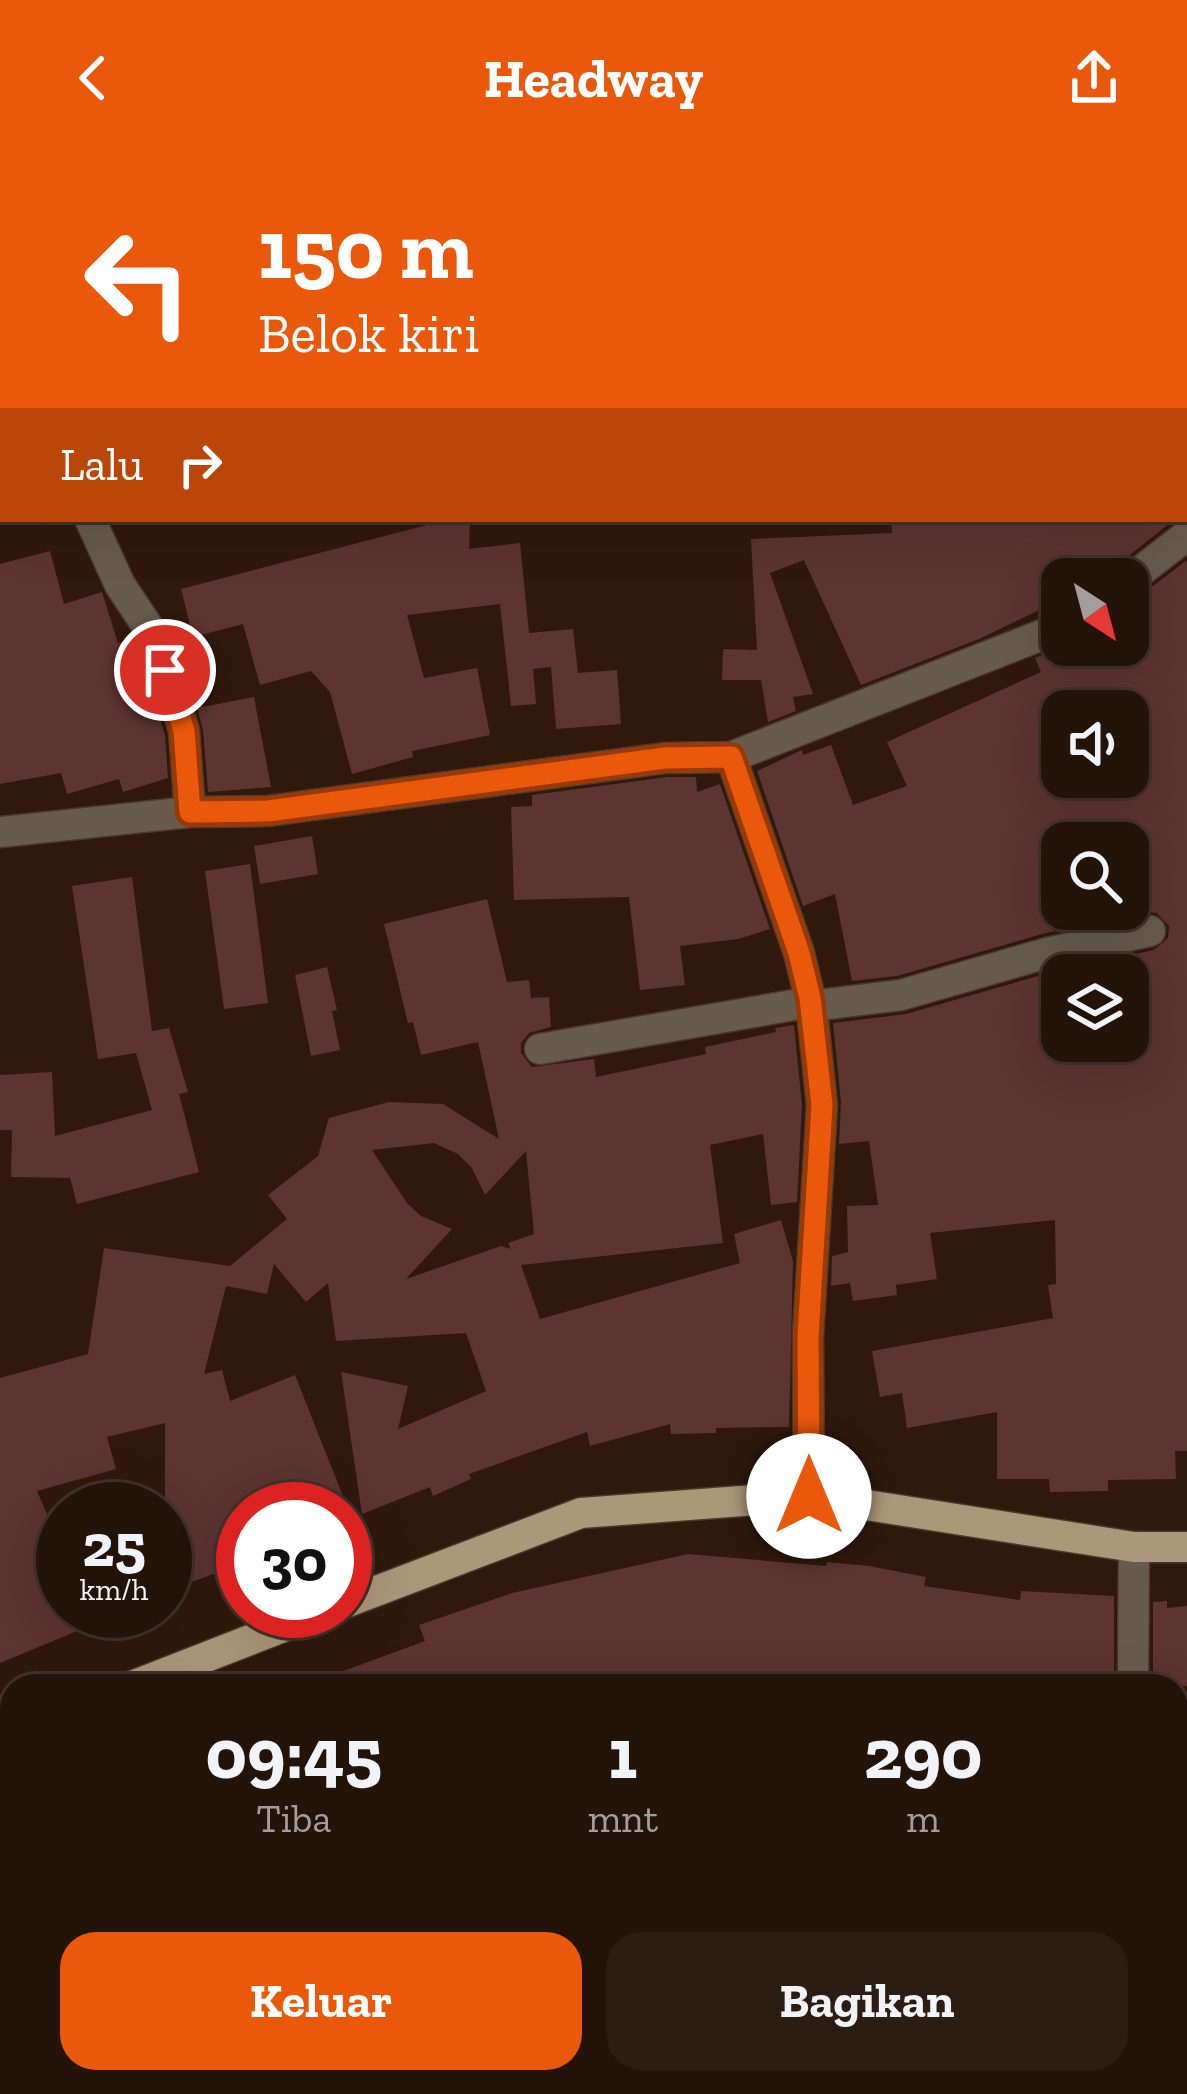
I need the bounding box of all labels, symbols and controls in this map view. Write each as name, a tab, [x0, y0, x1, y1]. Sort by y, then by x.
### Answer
icon: back	[60, 45, 126, 111]
icon: share	[1061, 45, 1127, 111]
text: Headway	[484, 46, 703, 111]
text: 150 m	[258, 199, 473, 300]
icon: left	[60, 204, 216, 360]
text: Belok kiri	[258, 301, 479, 366]
icon: right	[167, 432, 233, 498]
text: Lalu	[60, 438, 143, 492]
north arrow	[1041, 558, 1149, 666]
map controls	[1041, 558, 1149, 1062]
pin	[114, 619, 216, 721]
icon: arrive	[132, 637, 198, 703]
button: sound	[1041, 690, 1149, 798]
button: search	[1041, 822, 1149, 930]
button: layers	[1041, 954, 1149, 1062]
position arrow	[746, 1433, 872, 1559]
speed limit sign: 30	[216, 1482, 372, 1638]
text: 25	[82, 1509, 146, 1581]
text: km/h	[80, 1572, 148, 1608]
text: 09:45	[206, 1710, 382, 1796]
text: 1	[608, 1710, 637, 1796]
text: 290	[864, 1710, 982, 1796]
text: Tiba	[256, 1795, 331, 1842]
text: mnt	[588, 1795, 658, 1842]
text: m	[906, 1795, 940, 1842]
button: Keluar	[60, 1932, 582, 2070]
button: Bagikan	[606, 1932, 1128, 2070]

